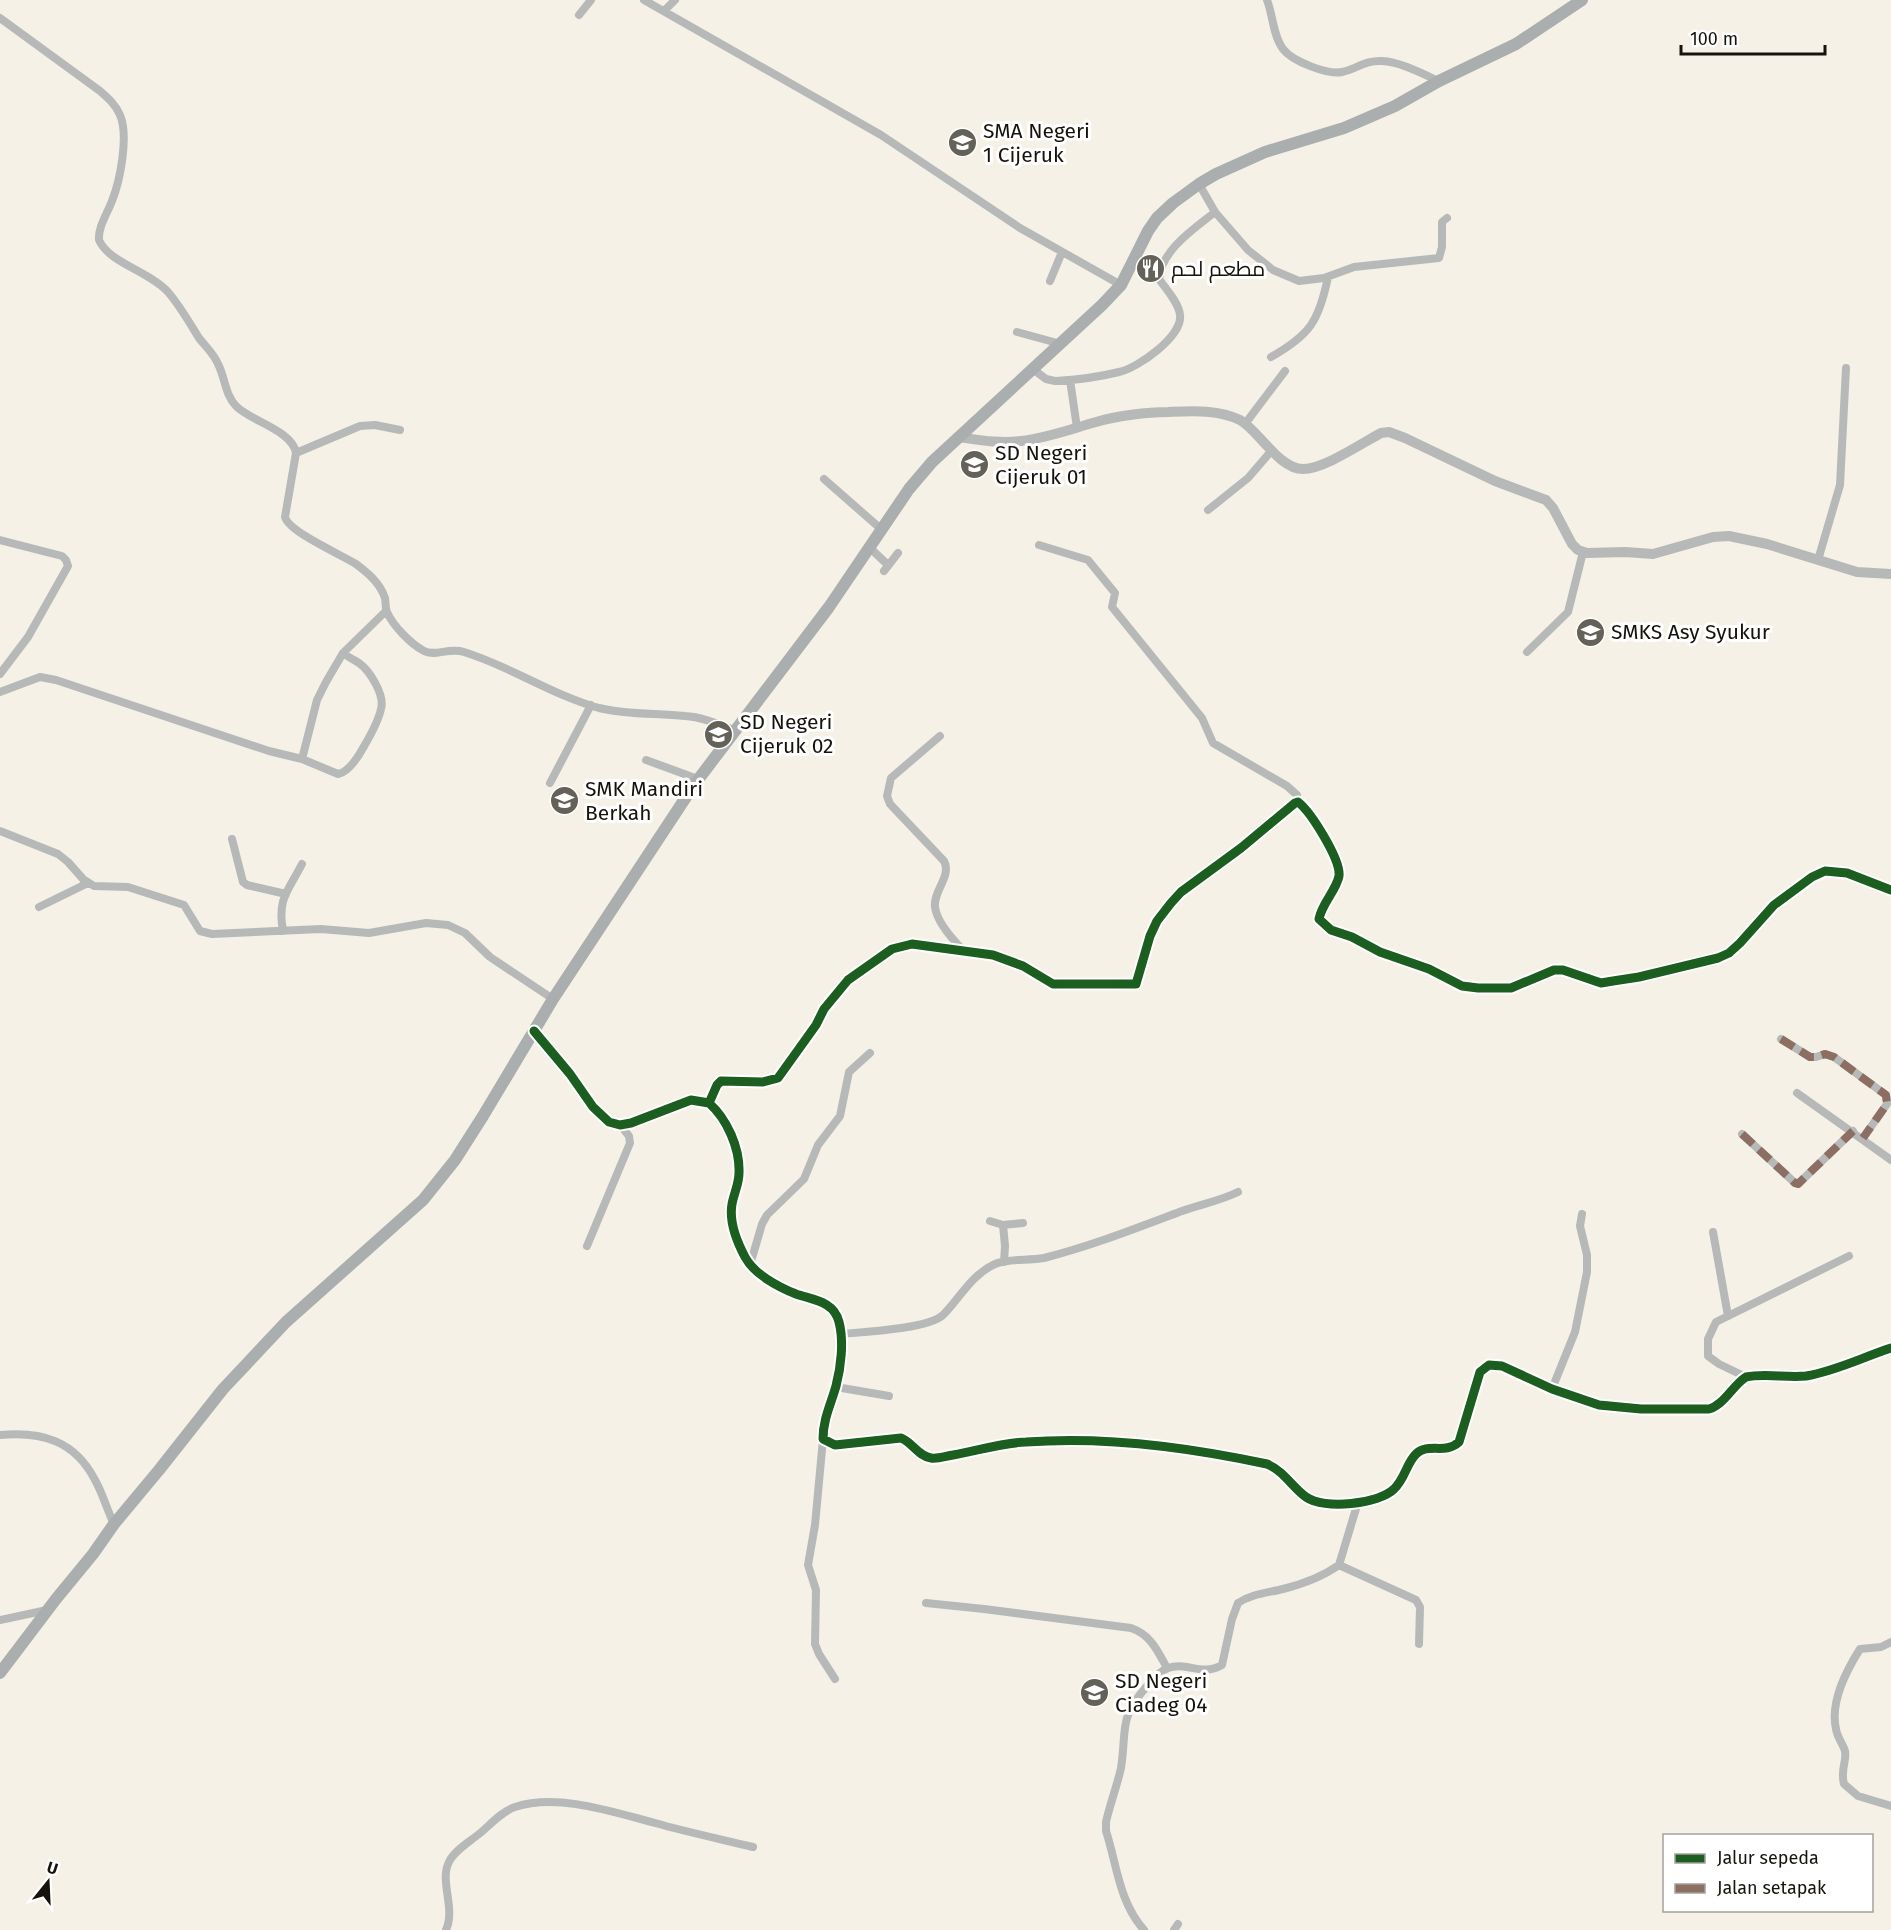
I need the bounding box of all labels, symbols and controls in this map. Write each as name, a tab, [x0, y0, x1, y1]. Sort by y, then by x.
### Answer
scale bar	[1681, 18, 1825, 56]
text: 100 m	[1690, 28, 1738, 50]
place label: SMA Negeri 1 Cijeruk	[983, 118, 1090, 168]
school or university icon: SMA Negeri 1 Cijeruk	[946, 127, 978, 159]
restaurant icon: مطعم لحم	[1134, 253, 1166, 285]
place label: مطعم لحم	[1171, 256, 1265, 283]
place label: SD Negeri Cijeruk 01	[995, 440, 1087, 490]
school or university icon: SD Negeri Cijeruk 01	[958, 449, 990, 481]
school or university icon: SMKS Asy Syukur	[1574, 616, 1606, 648]
place label: SMKS Asy Syukur	[1611, 619, 1770, 645]
place label: SD Negeri Cijeruk 02	[740, 709, 834, 759]
school or university icon: SD Negeri Cijeruk 02	[703, 718, 735, 750]
place label: SMK Mandiri Berkah	[585, 776, 703, 826]
school or university icon: SMK Mandiri Berkah	[548, 785, 580, 817]
place label: SD Negeri Ciadeg 04	[1115, 1668, 1207, 1718]
school or university icon: SD Negeri Ciadeg 04	[1078, 1677, 1110, 1709]
legend	[1663, 1834, 1873, 1912]
text: Jalur sepeda	[1717, 1847, 1819, 1869]
north arrow	[18, 1852, 78, 1912]
text: U	[45, 1858, 60, 1879]
text: Jalan setapak	[1717, 1877, 1827, 1899]

